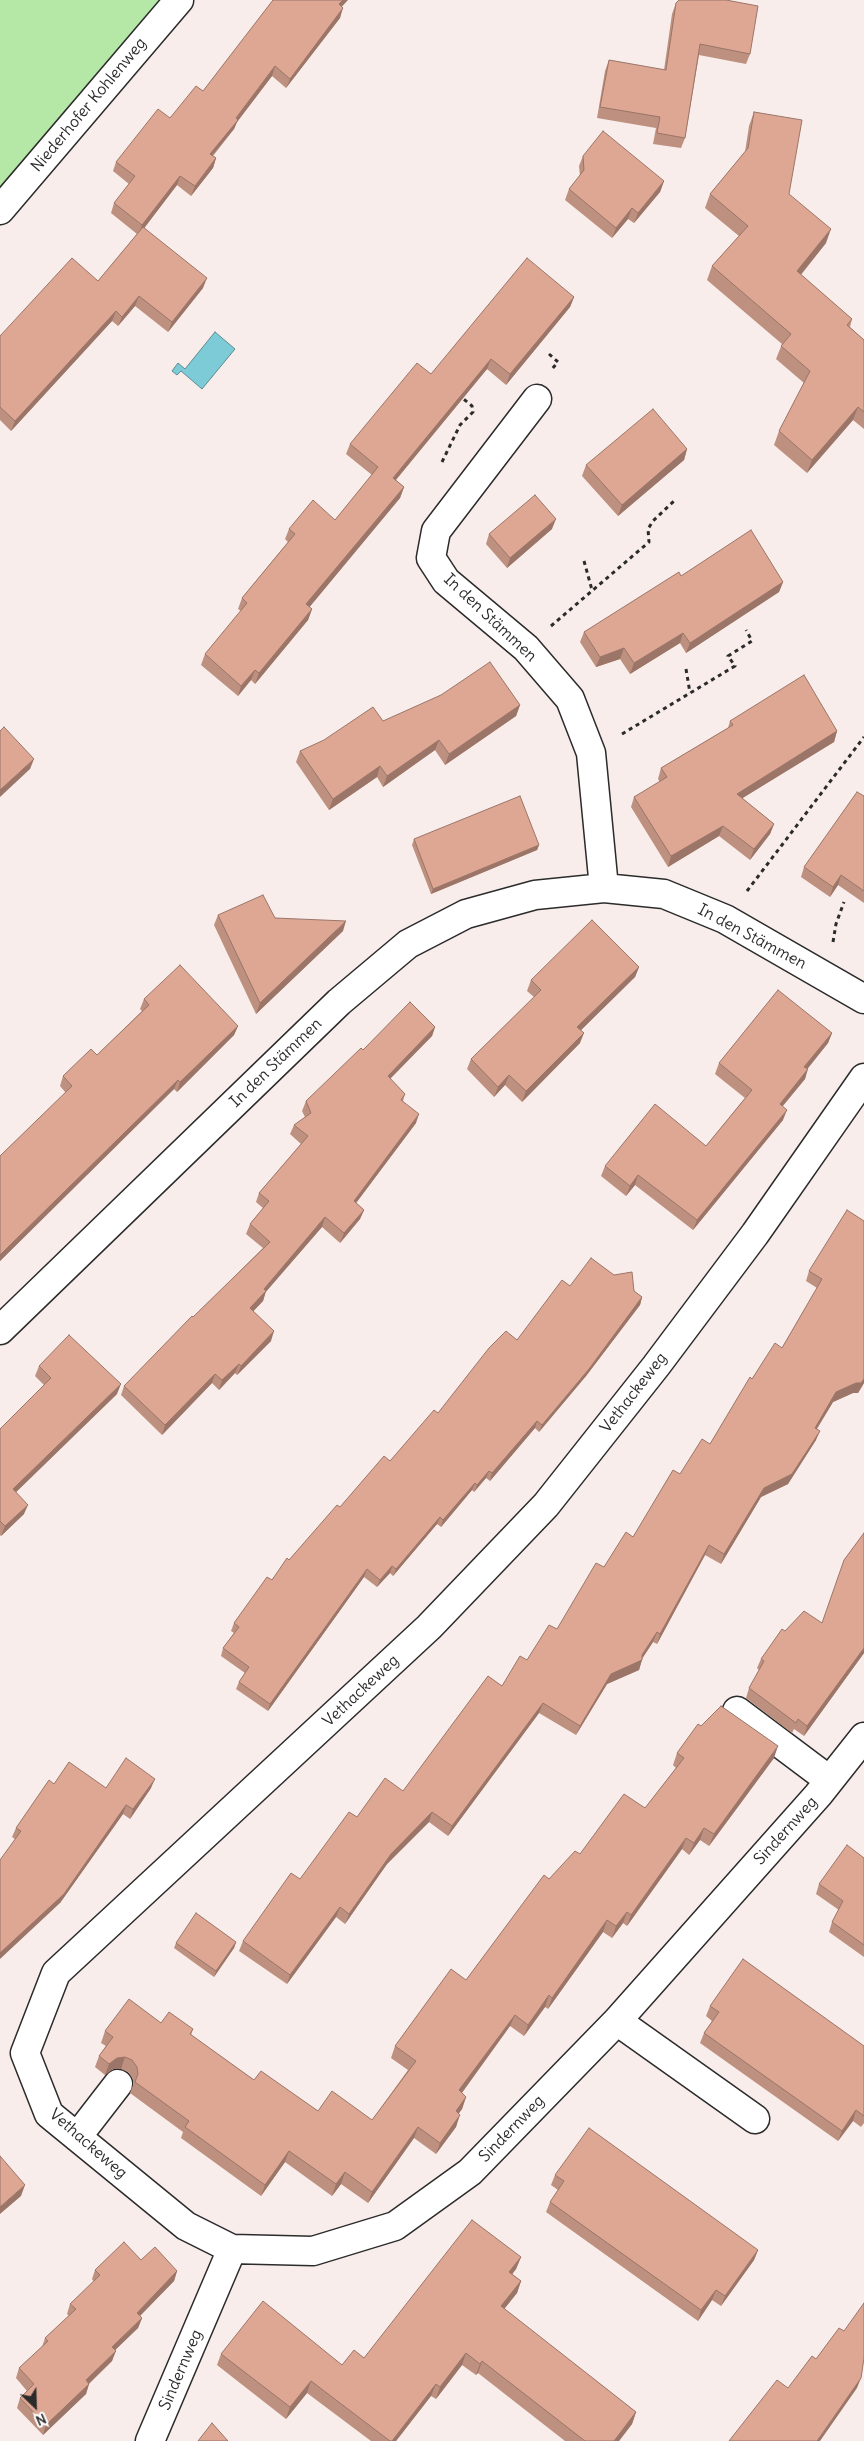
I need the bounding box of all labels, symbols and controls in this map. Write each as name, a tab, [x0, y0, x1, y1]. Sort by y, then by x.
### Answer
street label: Niederhofer Kohlenweg	[27, 34, 151, 176]
street label: In den Stämmen	[440, 570, 540, 666]
street label: In den Stämmen	[694, 900, 810, 974]
street label: In den Stämmen	[226, 1014, 326, 1112]
street label: Vethackeweg	[597, 1349, 671, 1437]
street label: Vethackeweg	[319, 1651, 403, 1731]
street label: Sindernweg	[750, 1793, 822, 1869]
street label: Sindernweg	[475, 2092, 549, 2166]
street label: Vethackeweg	[45, 2105, 131, 2183]
street label: Sindernweg	[155, 2327, 207, 2413]
north arrow	[10, 2381, 60, 2431]
text: N	[33, 2410, 49, 2430]

